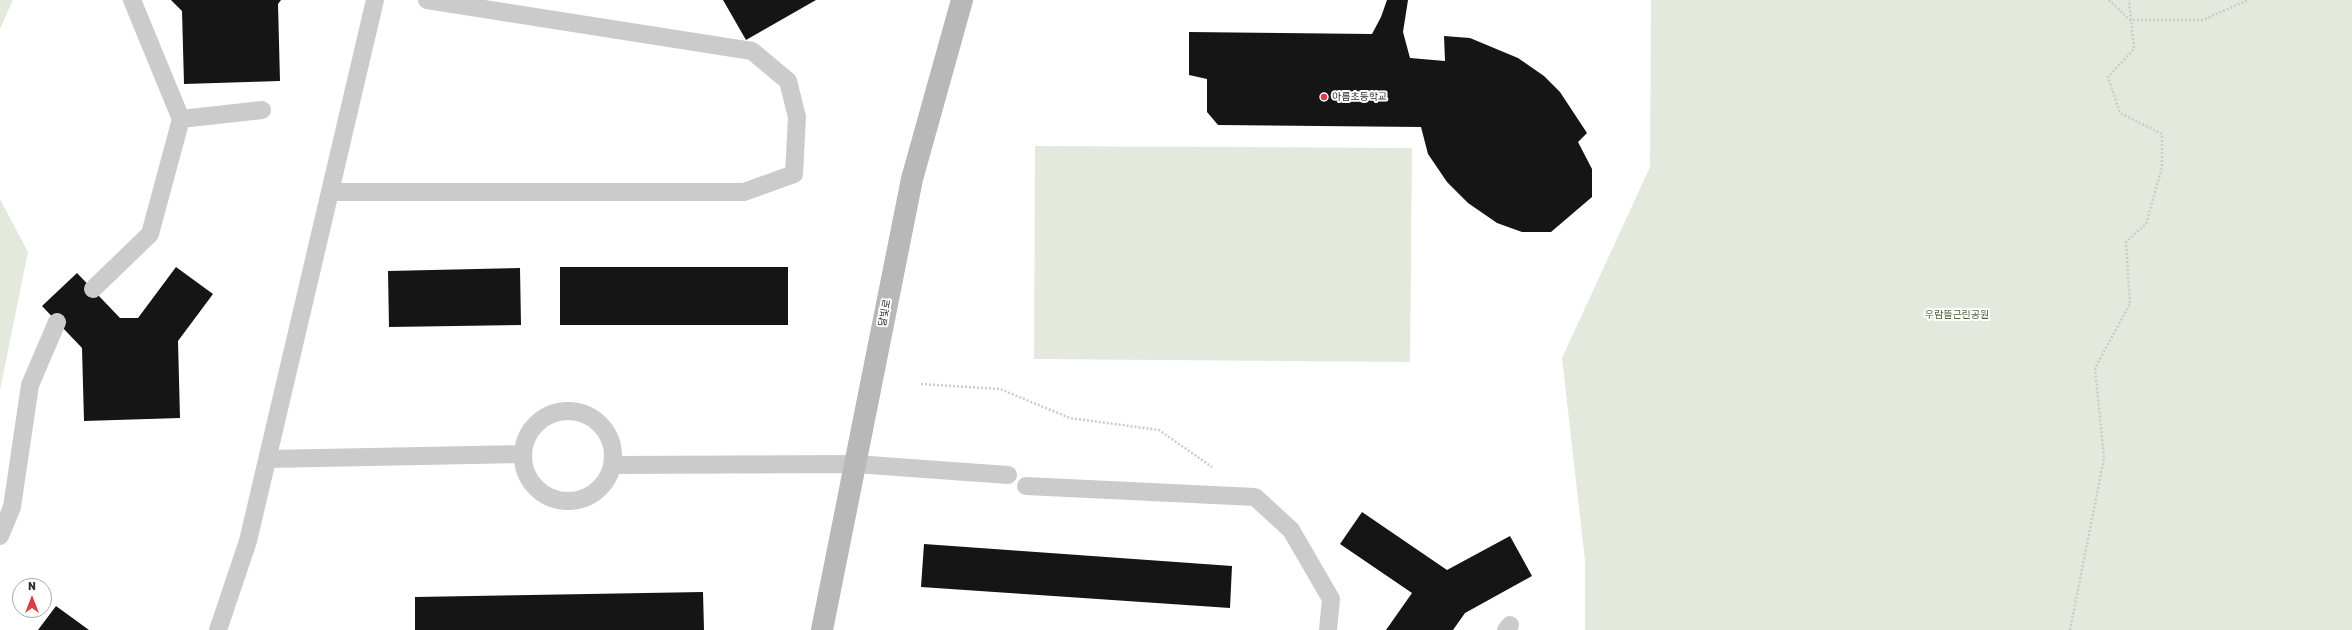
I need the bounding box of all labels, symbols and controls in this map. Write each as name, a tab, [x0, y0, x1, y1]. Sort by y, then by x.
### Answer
place label: 아름초등학교	[1332, 91, 1387, 103]
marker: 아름초등학교	[1319, 92, 1329, 102]
street label: 달빛로	[876, 298, 894, 328]
park label: 우람뜰근린공원	[1925, 309, 1989, 321]
north arrow	[12, 578, 52, 618]
text: N	[28, 580, 36, 593]

